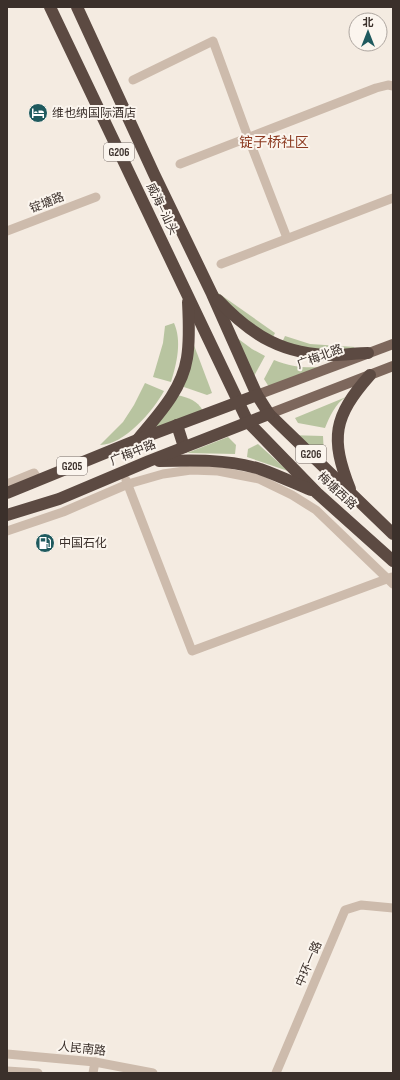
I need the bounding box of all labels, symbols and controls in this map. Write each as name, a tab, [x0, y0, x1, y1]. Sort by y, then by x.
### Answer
north arrow	[348, 12, 388, 52]
text: 北	[363, 16, 374, 29]
hotel icon: 维也纳国际酒店	[27, 102, 49, 124]
place label: 维也纳国际酒店	[52, 106, 136, 121]
district label: 锭子桥社区	[239, 134, 309, 151]
road number: G206	[104, 143, 134, 161]
street label: 威海—汕头	[143, 181, 181, 237]
street label: 锭塘路	[28, 190, 66, 216]
street label: 广梅北路	[295, 341, 345, 373]
street label: 广梅中路	[108, 437, 158, 469]
road number: G206	[296, 445, 326, 463]
road number: G205	[57, 457, 87, 475]
street label: 梅塘西路	[314, 469, 360, 513]
fuel station icon: 中国石化	[34, 532, 56, 554]
place label: 中国石化	[59, 536, 107, 551]
street label: 中环一路	[293, 939, 325, 989]
street label: 人民南路	[57, 1039, 107, 1059]

